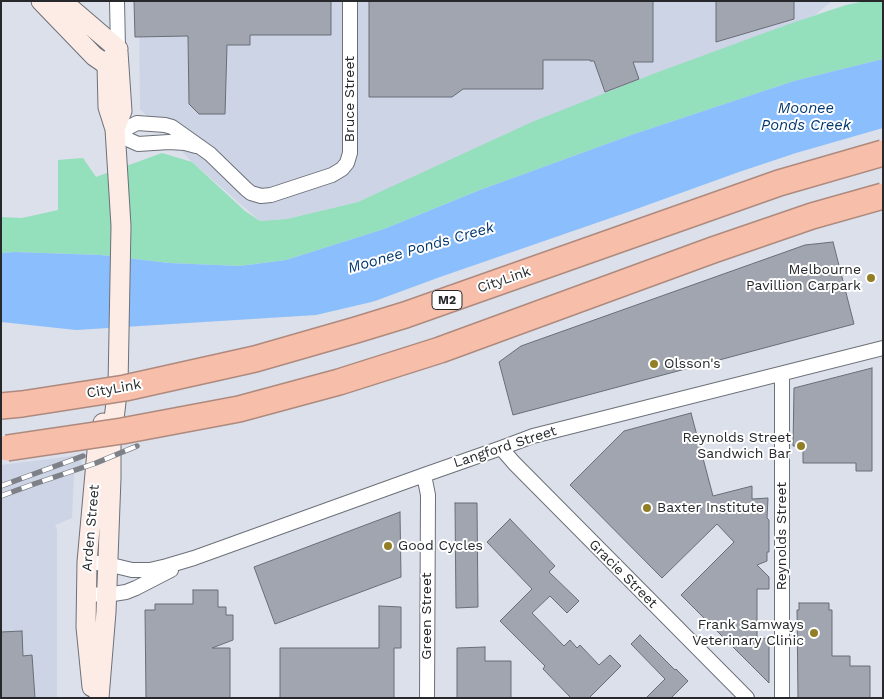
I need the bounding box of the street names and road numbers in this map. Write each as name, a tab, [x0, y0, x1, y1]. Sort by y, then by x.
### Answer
street label: Bruce Street	[342, 56, 358, 142]
street label: CityLink	[475, 263, 533, 297]
road number: M2	[432, 290, 462, 310]
street label: CityLink	[85, 376, 143, 402]
street label: Langford Street	[451, 422, 559, 472]
street label: Reynolds Street	[774, 482, 790, 590]
street label: Arden Street	[79, 484, 103, 572]
street label: Gracie Street	[585, 536, 661, 612]
street label: Green Street	[419, 572, 435, 660]

